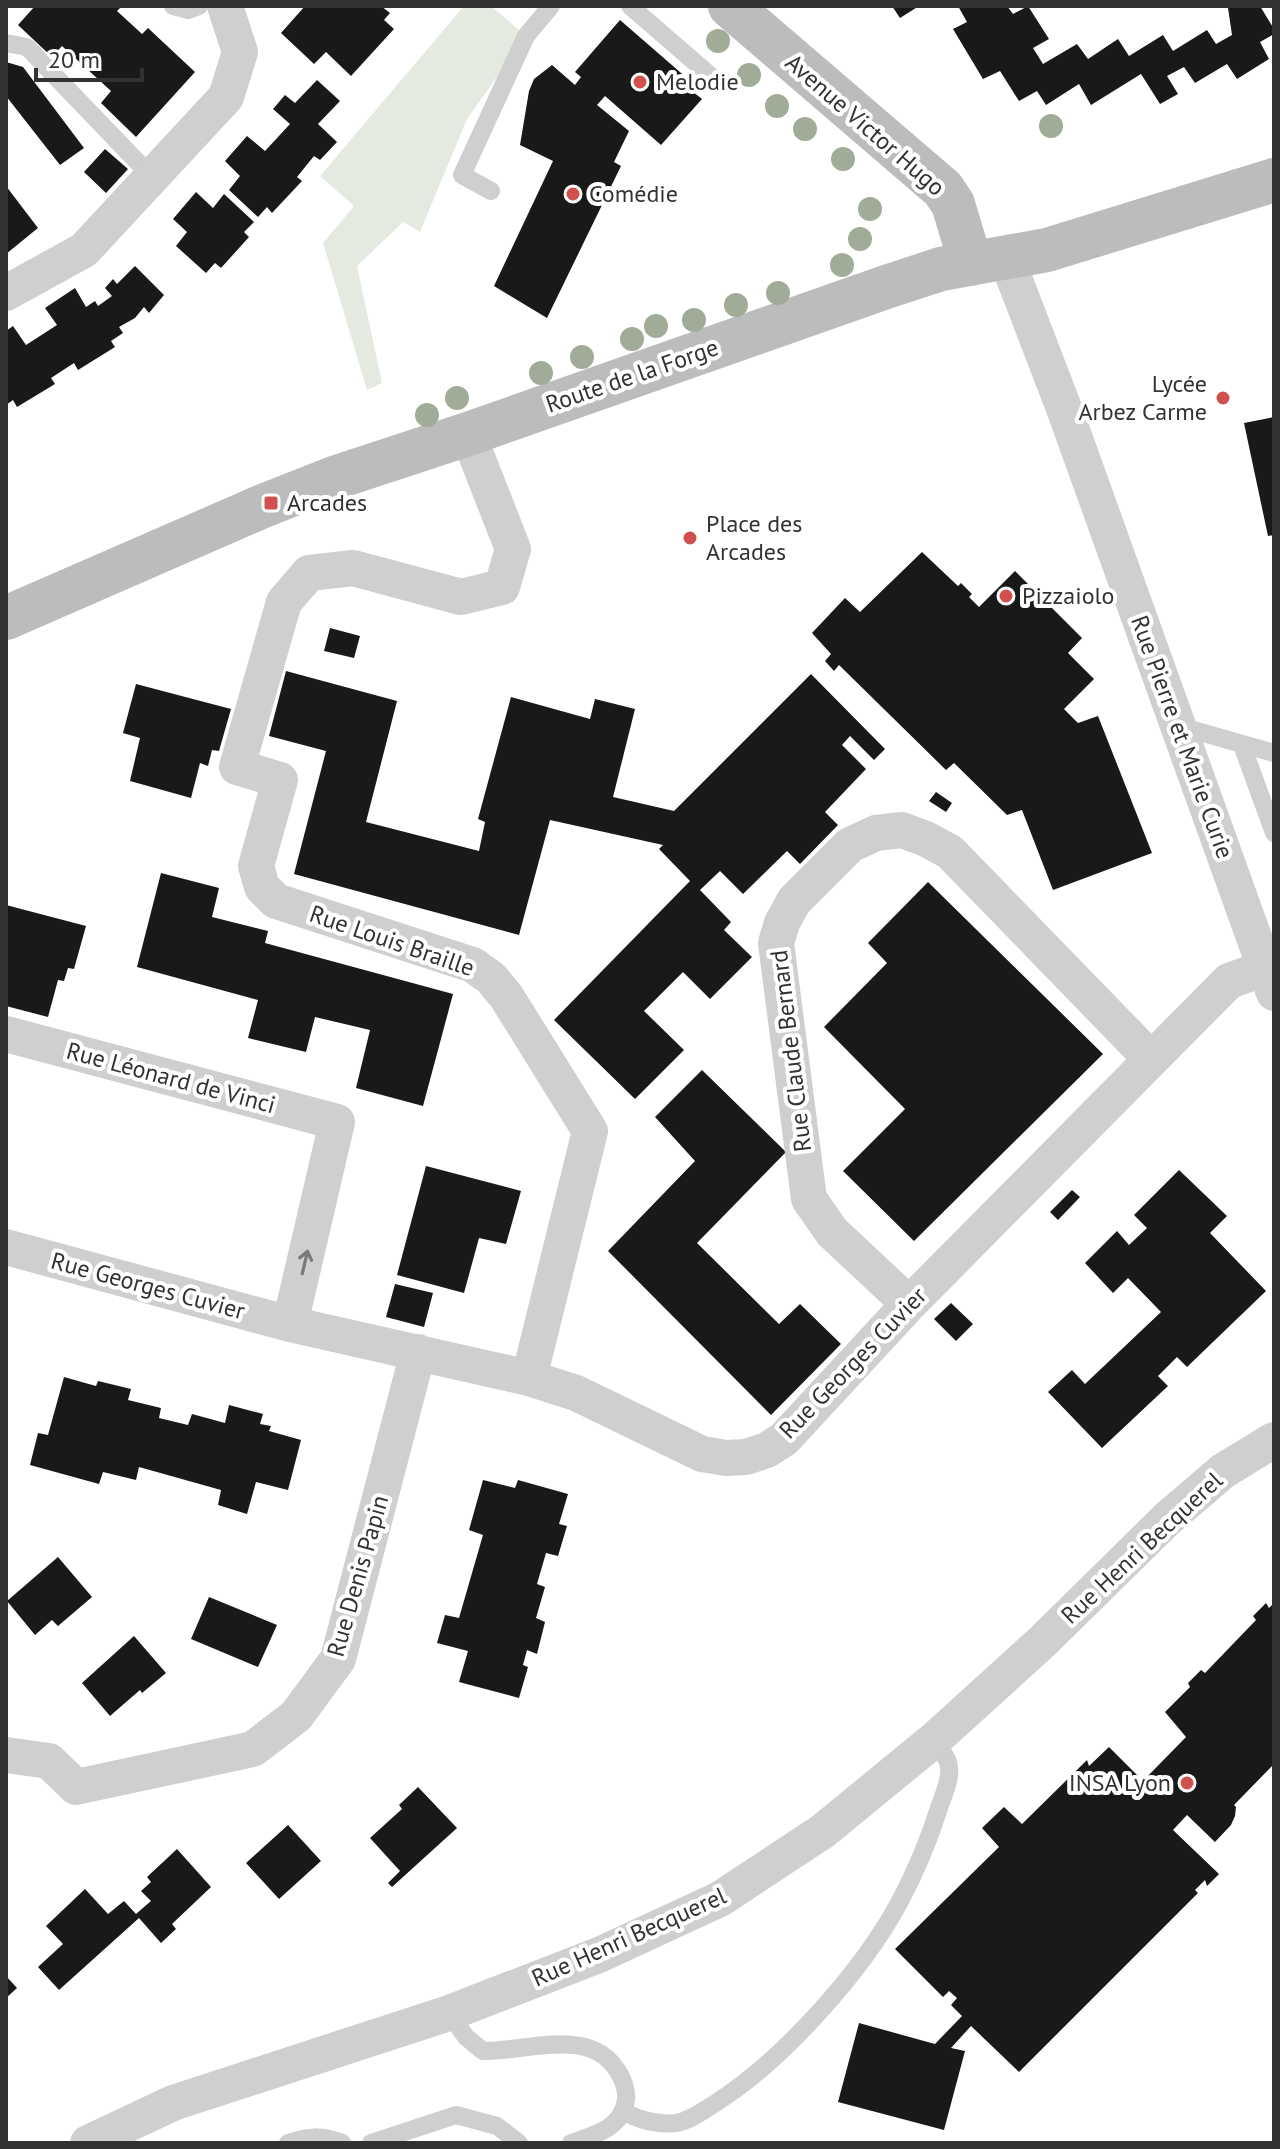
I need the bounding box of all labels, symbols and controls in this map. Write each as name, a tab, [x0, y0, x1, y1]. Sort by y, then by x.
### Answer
scale bar	[36, 32, 142, 82]
text: 20 m	[48, 44, 100, 75]
street label: Avenue Victor Hugo	[779, 47, 952, 202]
place label: Melodie	[656, 66, 739, 97]
marker: Melodie	[631, 73, 649, 91]
place label: Comédie	[589, 178, 678, 209]
marker: Comédie	[564, 185, 582, 203]
street label: Route de la Forge	[541, 331, 722, 420]
place label: Lycée Arbez Carme	[1078, 368, 1207, 427]
marker: Lycée Arbez Carme	[1214, 389, 1232, 407]
place label: Arcades	[287, 487, 367, 518]
marker: Arcades	[262, 494, 280, 512]
place label: Place des Arcades	[706, 508, 802, 567]
marker: Place des Arcades	[681, 529, 699, 547]
place label: Pizzaiolo	[1022, 580, 1114, 611]
marker: Pizzaiolo	[997, 587, 1015, 605]
street label: Rue Pierre et Marie Curie	[1124, 611, 1241, 863]
street label: Rue Louis Braille	[306, 898, 479, 983]
street label: Rue Claude Bernard	[763, 948, 818, 1154]
street label: Rue Léonard de Vinci	[63, 1035, 279, 1120]
street label: Rue Georges Cuvier	[48, 1245, 248, 1326]
one-way arrow	[298, 1249, 313, 1275]
street label: Rue Georges Cuvier	[772, 1280, 933, 1445]
street label: Rue Henri Becquerel	[1054, 1465, 1229, 1630]
street label: Rue Denis Papin	[320, 1492, 395, 1660]
place label: INSA Lyon	[1069, 1767, 1171, 1798]
marker: INSA Lyon	[1178, 1774, 1196, 1792]
street label: Rue Henri Becquerel	[527, 1880, 731, 1993]

